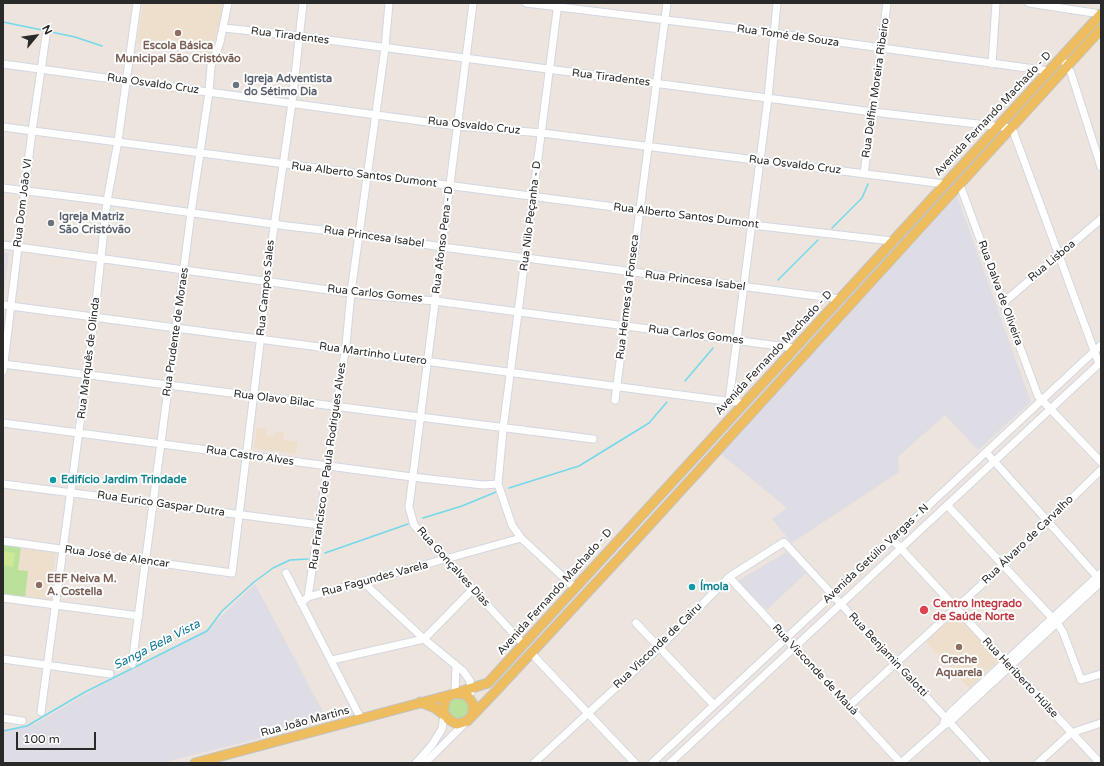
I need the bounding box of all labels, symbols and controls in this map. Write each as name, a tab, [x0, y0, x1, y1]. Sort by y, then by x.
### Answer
north arrow	[16, 16, 56, 56]
street label: Rua Delfim Moreira Ribeiro	[860, 17, 892, 159]
street label: Rua Tomé de Souza	[736, 22, 840, 50]
text: N	[39, 23, 55, 37]
street label: Rua Tiradentes	[250, 25, 330, 47]
marker: Escola Básica Municipal São Cristóvão	[173, 28, 183, 38]
place label: Escola Básica Municipal São Cristóvão	[115, 39, 241, 65]
street label: Avenida Fernando Machado - D	[932, 49, 1054, 179]
street label: Rua Tiradentes	[571, 67, 651, 89]
street label: Rua Osvaldo Cruz	[106, 71, 200, 97]
place label: Igreja Adventista do Sétimo Dia	[244, 72, 332, 98]
marker: Igreja Adventista do Sétimo Dia	[231, 80, 241, 90]
street label: Rua Osvaldo Cruz	[427, 115, 521, 137]
street label: Rua Osvaldo Cruz	[748, 153, 842, 177]
street label: Rua Dom João VI	[11, 158, 35, 248]
street label: Rua Alberto Santos Dumont	[291, 160, 437, 190]
street label: Rua Nilo Peçanha - D	[518, 160, 544, 272]
street label: Rua Afonso Pena - D	[430, 185, 456, 295]
street label: Rua Alberto Santos Dumont	[613, 201, 759, 231]
place label: Igreja Matriz São Cristóvão	[59, 210, 131, 236]
marker: Igreja Matriz São Cristóvão	[46, 218, 56, 228]
street label: Rua Princesa Isabel	[323, 223, 425, 251]
street label: Rua Hermes da Fonseca	[614, 234, 642, 360]
street label: Rua Lisboa	[1026, 237, 1078, 285]
street label: Rua Campos Sales	[254, 239, 278, 337]
street label: Rua Dalva de Oliveira	[975, 239, 1025, 347]
street label: Rua Prudente de Moraes	[160, 267, 192, 397]
street label: Rua Princesa Isabel	[644, 268, 746, 294]
street label: Rua Carlos Gomes	[327, 282, 423, 306]
street label: Avenida Fernando Machado - D	[713, 288, 835, 418]
street label: Rua Marquês de Olinda	[75, 296, 103, 420]
street label: Rua Carlos Gomes	[648, 323, 744, 347]
street label: Rua Martinho Lutero	[318, 340, 428, 368]
street label: Rua Francisco de Paula Rodrigues Alves	[307, 362, 349, 570]
street label: Rua Olavo Bilac	[233, 387, 315, 411]
street label: Rua Castro Alves	[205, 443, 295, 469]
place label: Edifício Jardim Trindade	[61, 473, 187, 487]
marker: Edifício Jardim Trindade	[48, 475, 58, 485]
street label: Rua Eurico Gaspar Dutra	[96, 488, 226, 520]
street label: Rua Álvaro de Carvalho	[979, 493, 1077, 587]
street label: Avenida Getúlio Vargas - N	[820, 501, 932, 607]
street label: Rua Gonçalves Dias	[414, 524, 492, 610]
street label: Avenida Fernando Machado - D	[495, 526, 615, 658]
street label: Rua José de Alencar	[64, 543, 170, 571]
street label: Rua Fagundes Varela	[320, 558, 430, 600]
place label: EEF Neiva M. A. Costella	[47, 572, 117, 598]
marker: EEF Neiva M. A. Costella	[34, 580, 44, 590]
place label: Ímola	[700, 580, 729, 594]
marker: Ímola	[687, 582, 697, 592]
place label: Centro Integrado de Saúde Norte	[933, 597, 1022, 623]
street label: Rua Visconde de Cairu	[611, 600, 705, 692]
marker: Centro Integrado de Saúde Norte	[918, 604, 930, 616]
street label: Rua Benjamin Galotti	[846, 610, 930, 700]
water label: Sanga Bela Vista	[111, 617, 203, 673]
street label: Rua Visconde de Mauá	[769, 622, 861, 718]
street label: Rua Heriberto Hülse	[979, 635, 1061, 721]
marker: Creche Aquarela	[954, 642, 964, 652]
place label: Creche Aquarela	[935, 653, 983, 679]
street label: Rua João Martins	[259, 704, 351, 740]
scale bar	[18, 724, 98, 750]
text: 100 m	[23, 732, 60, 746]

